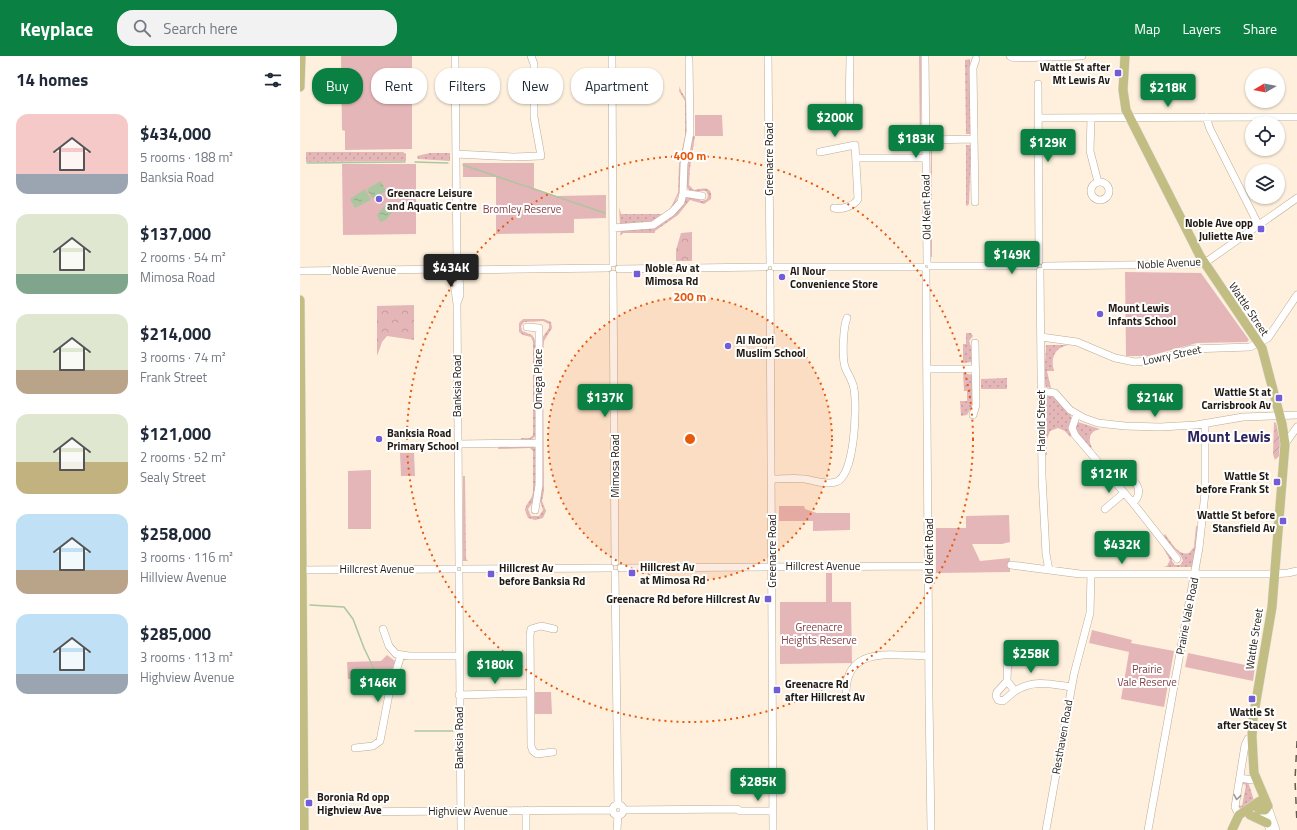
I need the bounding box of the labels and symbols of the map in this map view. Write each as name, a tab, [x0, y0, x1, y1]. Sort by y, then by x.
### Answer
place label: Wattle St after Mt Lewis Av	[1040, 59, 1111, 88]
marker: Wattle St after Mt Lewis Av	[1113, 68, 1123, 78]
north arrow	[1245, 68, 1285, 108]
pin: $218K	[1140, 74, 1196, 108]
pin: $200K	[807, 104, 863, 138]
street label: Greenacre Road	[761, 122, 777, 196]
pin: $183K	[888, 125, 944, 159]
pin: $129K	[1020, 129, 1076, 163]
text: 400 m	[674, 146, 706, 165]
street label: Old Kent Road	[917, 174, 935, 240]
place label: Greenacre Leisure and Aquatic Centre	[387, 185, 477, 214]
marker: Greenacre Leisure and Aquatic Centre	[374, 194, 384, 204]
park label: Bromley Reserve	[483, 201, 562, 217]
place label: Noble Ave opp Juliette Ave	[1185, 215, 1253, 244]
marker: Noble Ave opp Juliette Ave	[1256, 224, 1266, 234]
pin: $149K	[984, 241, 1040, 275]
street label: Noble Avenue	[1137, 253, 1202, 273]
pin: $434K	[423, 254, 479, 288]
place label: Noble Av at Mimosa Rd	[645, 260, 699, 289]
street label: Noble Avenue	[332, 262, 396, 278]
place label: Al Nour Convenience Store	[790, 263, 878, 292]
marker: Noble Av at Mimosa Rd	[632, 269, 642, 279]
marker: Al Nour Convenience Store	[777, 272, 787, 282]
street label: Wattle Street	[1225, 279, 1273, 339]
text: 200 m	[674, 287, 706, 306]
place label: Mount Lewis Infants School	[1108, 300, 1176, 329]
marker: Mount Lewis Infants School	[1095, 309, 1105, 319]
place label: Al Noori Muslim School	[736, 332, 806, 361]
marker: Al Noori Muslim School	[723, 341, 733, 351]
street label: Lowry Street	[1141, 341, 1203, 369]
street label: Omega Place	[530, 348, 546, 409]
street label: Banksia Road	[449, 354, 465, 417]
pin: $137K	[577, 384, 633, 418]
pin: $214K	[1127, 384, 1183, 418]
place label: Wattle St at Carrisbrook Av	[1201, 384, 1272, 413]
street label: Harold Street	[1033, 390, 1049, 452]
marker: Wattle St at Carrisbrook Av	[1274, 393, 1284, 403]
place label: Banksia Road Primary School	[387, 425, 459, 454]
district label: Mount Lewis	[1187, 425, 1271, 448]
centre of rings	[683, 432, 697, 446]
marker: Banksia Road Primary School	[374, 434, 384, 444]
street label: Mimosa Road	[607, 434, 623, 498]
pin: $121K	[1081, 460, 1137, 494]
place label: Wattle St before Frank St	[1196, 468, 1269, 497]
marker: Wattle St before Frank St	[1272, 477, 1282, 487]
place label: Wattle St before Stansfield Av	[1197, 507, 1276, 536]
street label: Greenacre Road	[764, 514, 780, 588]
marker: Wattle St before Stansfield Av	[1278, 516, 1288, 526]
street label: Old Kent Road	[921, 518, 937, 584]
pin: $432K	[1094, 531, 1150, 565]
street label: Hillcrest Avenue	[786, 558, 861, 574]
place label: Hillcrest Av at Mimosa Rd	[640, 559, 705, 588]
place label: Hillcrest Av before Banksia Rd	[499, 560, 585, 589]
street label: Hillcrest Avenue	[340, 561, 415, 577]
marker: Hillcrest Av at Mimosa Rd	[627, 568, 637, 578]
marker: Hillcrest Av before Banksia Rd	[486, 569, 496, 579]
street label: Prairie Vale Road	[1172, 576, 1202, 656]
place label: Greenacre Rd before Hillcrest Av	[606, 591, 761, 607]
marker: Greenacre Rd before Hillcrest Av	[763, 594, 773, 604]
street label: Wattle Street	[1241, 607, 1267, 671]
park label: Greenacre Heights Reserve	[781, 619, 857, 648]
pin: $258K	[1003, 640, 1059, 674]
pin: $180K	[467, 651, 523, 685]
park label: Prairie Vale Reserve	[1117, 661, 1177, 690]
pin: $146K	[350, 669, 406, 703]
place label: Greenacre Rd after Hillcrest Av	[785, 676, 866, 705]
marker: Greenacre Rd after Hillcrest Av	[772, 685, 782, 695]
marker: Wattle St after Stacey St	[1247, 694, 1257, 704]
street label: Resthaven Road	[1048, 698, 1076, 776]
place label: Wattle St after Stacey St	[1217, 704, 1287, 733]
street label: Banksia Road	[451, 706, 467, 769]
pin: $285K	[730, 768, 786, 802]
place label: Boronia Rd opp Highview Ave	[317, 789, 389, 818]
one-way arrow	[1233, 794, 1242, 800]
marker: Boronia Rd opp Highview Ave	[304, 798, 314, 808]
street label: Highview Avenue	[428, 803, 508, 819]

